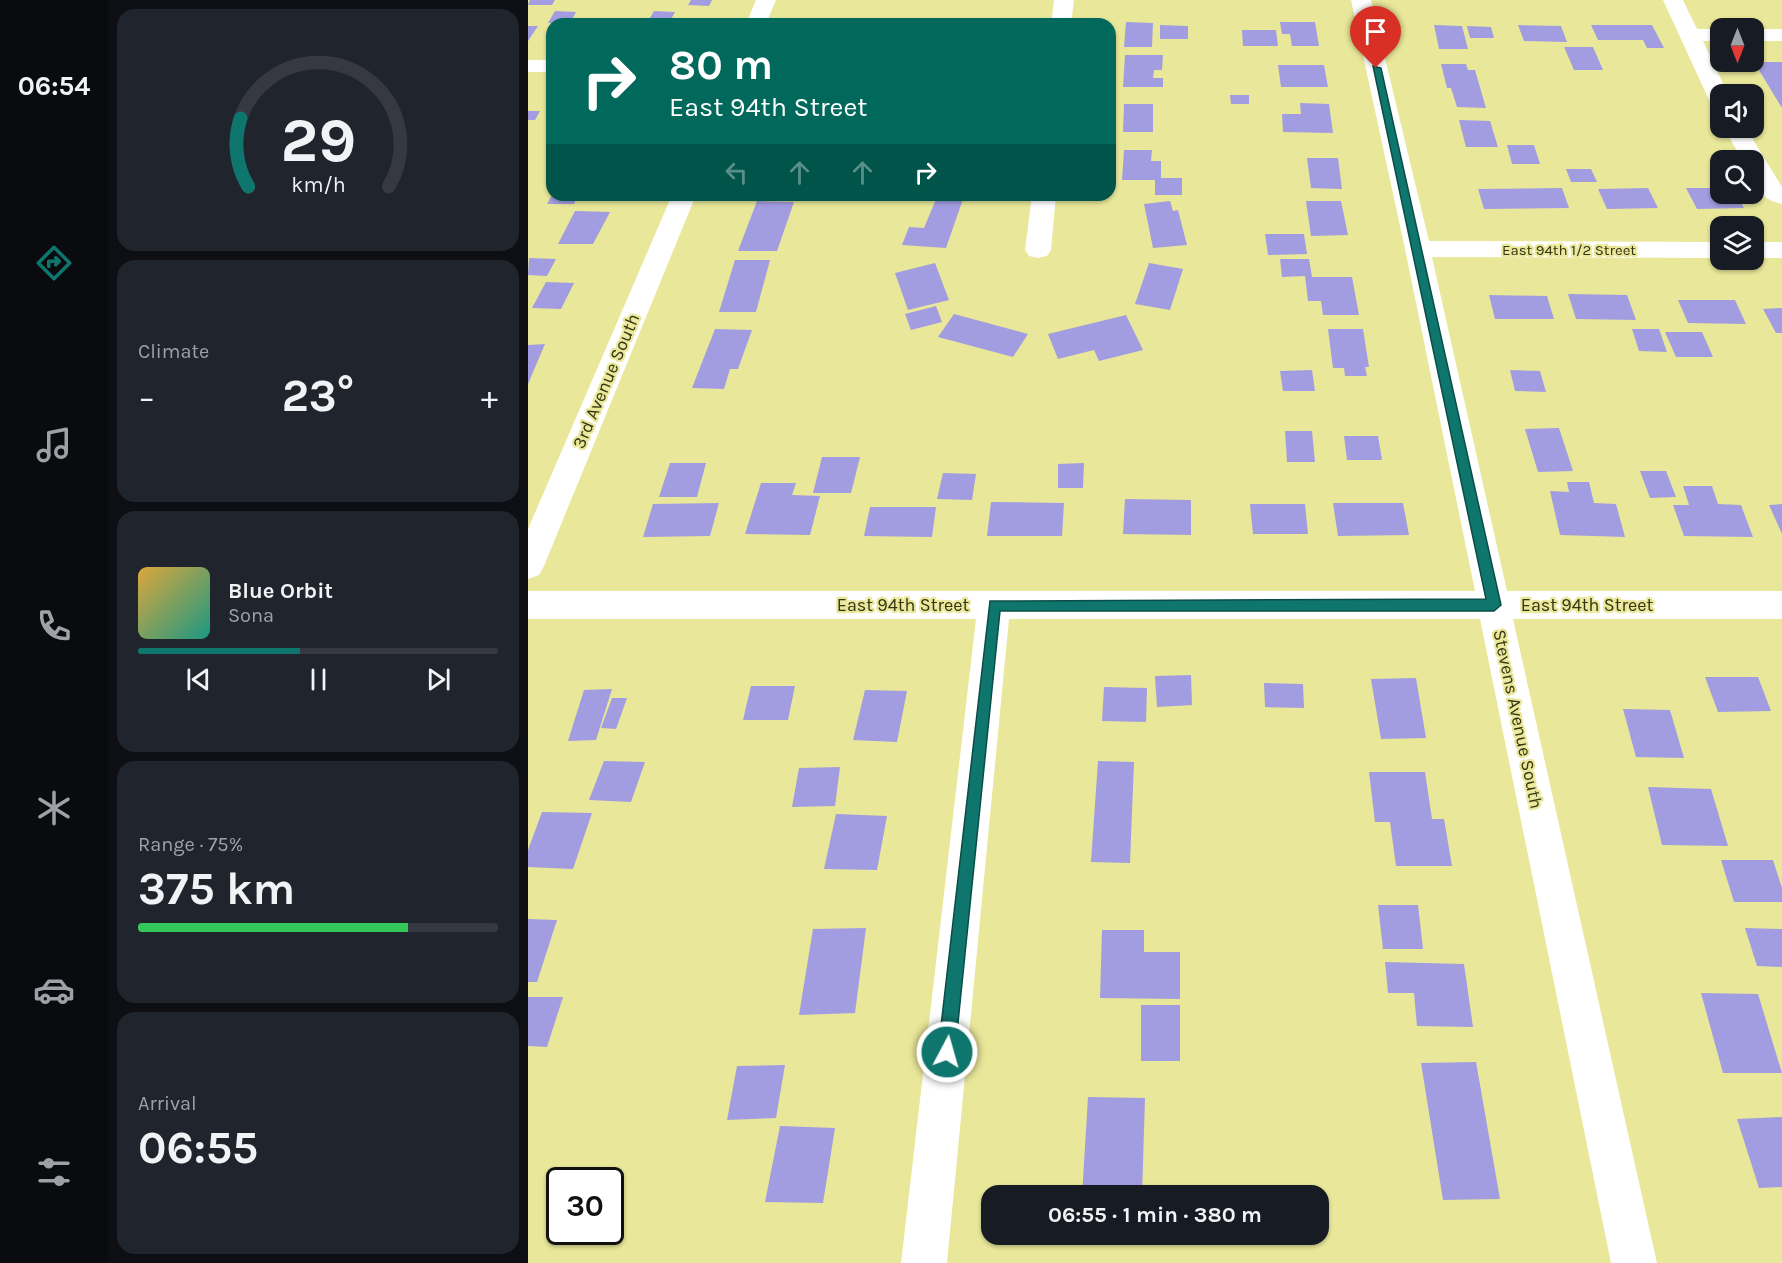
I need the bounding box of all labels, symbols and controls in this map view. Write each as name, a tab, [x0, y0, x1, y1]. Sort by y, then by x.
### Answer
pin	[1350, 6, 1401, 68]
icon: arrive	[1359, 15, 1392, 48]
north arrow	[1710, 18, 1764, 72]
map controls	[1710, 18, 1764, 270]
text: 80 m	[669, 40, 773, 90]
icon: right	[570, 42, 648, 120]
text: 06:54	[18, 70, 90, 102]
button: sound	[1710, 84, 1764, 138]
text: East 94th Street	[669, 91, 868, 123]
text: 29	[280, 104, 356, 177]
button: search	[1710, 150, 1764, 204]
icon: left	[720, 156, 753, 189]
icon: ahead	[783, 156, 816, 189]
icon: ahead	[846, 156, 879, 189]
icon: right	[909, 156, 942, 189]
text: km/h	[291, 172, 345, 197]
button: layers	[1710, 216, 1764, 270]
street label: East 94th 1/2 Street	[1502, 241, 1636, 259]
icon: directions	[33, 242, 75, 284]
street label: 3rd Avenue South	[568, 310, 644, 452]
text: Climate	[138, 340, 209, 363]
text: 23°	[282, 370, 354, 422]
text: −	[138, 378, 155, 416]
text: +	[481, 378, 498, 416]
icon: music	[33, 424, 75, 466]
text: Blue Orbit	[228, 578, 333, 604]
street label: East 94th Street	[837, 594, 969, 616]
street label: East 94th Street	[1521, 594, 1653, 616]
text: Sona	[228, 604, 274, 627]
icon: phone	[33, 605, 75, 647]
street label: Stevens Avenue South	[1488, 627, 1548, 811]
icon: previous	[182, 663, 215, 696]
icon: pause	[302, 663, 335, 696]
icon: next	[422, 663, 455, 696]
icon: climate	[33, 787, 75, 829]
text: Range · 75%	[138, 833, 243, 856]
text: 375 km	[138, 863, 295, 915]
icon: car	[33, 969, 75, 1011]
position arrow	[915, 1020, 979, 1084]
text: Arrival	[138, 1092, 197, 1115]
text: 06:55	[138, 1122, 258, 1174]
icon: filters	[33, 1151, 75, 1193]
speed limit sign: 30	[546, 1167, 624, 1245]
text: 06:55 · 1 min · 380 m	[1048, 1202, 1262, 1228]

